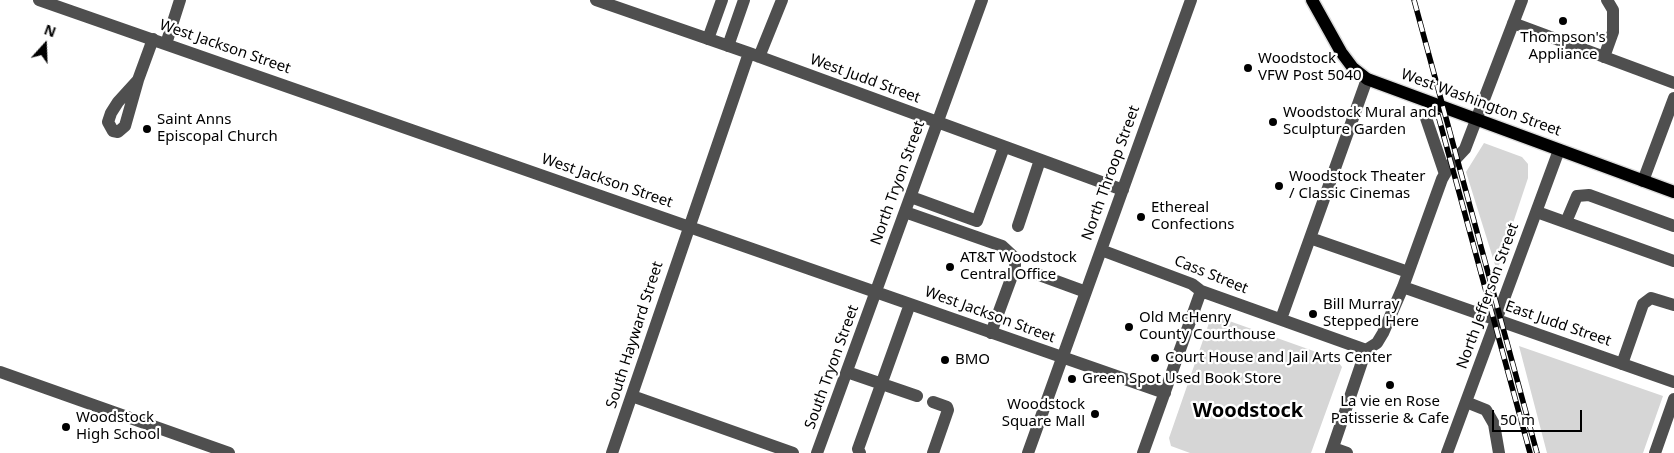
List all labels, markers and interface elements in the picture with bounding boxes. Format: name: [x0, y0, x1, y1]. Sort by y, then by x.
marker: Thompson's Appliance: [1557, 15, 1569, 27]
street label: West Jackson Street: [157, 16, 293, 78]
north arrow: [20, 20, 70, 70]
text: N: [42, 20, 59, 41]
place label: Thompson's Appliance: [1520, 29, 1606, 64]
place label: Woodstock VFW Post 5040: [1258, 50, 1362, 85]
street label: West Judd Street: [807, 51, 923, 107]
marker: Woodstock VFW Post 5040: [1242, 62, 1254, 74]
street label: West Washington Street: [1399, 66, 1563, 140]
street label: North Throop Street: [1078, 103, 1144, 243]
place label: Woodstock Mural and Sculpture Garden: [1283, 104, 1437, 139]
place label: Saint Anns Episcopal Church: [157, 111, 278, 146]
marker: Woodstock Mural and Sculpture Garden: [1267, 116, 1279, 128]
street label: North Tryon Street: [867, 118, 929, 248]
marker: Saint Anns Episcopal Church: [141, 123, 153, 135]
street label: West Jackson Street: [539, 150, 675, 212]
place label: Woodstock Theater / Classic Cinemas: [1289, 168, 1425, 203]
marker: Woodstock Theater / Classic Cinemas: [1273, 180, 1285, 192]
place label: Ethereal Confections: [1151, 199, 1234, 234]
marker: Ethereal Confections: [1135, 211, 1147, 223]
street label: North Jefferson Street: [1453, 221, 1523, 371]
place label: AT&T Woodstock Central Office: [960, 249, 1077, 284]
street label: Cass Street: [1171, 252, 1251, 298]
street label: South Hayward Street: [603, 259, 667, 411]
marker: AT&T Woodstock Central Office: [944, 261, 956, 273]
street label: West Jackson Street: [922, 283, 1058, 347]
place label: Bill Murray Stepped Here: [1323, 296, 1419, 331]
street label: East Judd Street: [1503, 297, 1613, 351]
street label: South Tryon Street: [801, 303, 863, 431]
marker: Bill Murray Stepped Here: [1307, 308, 1319, 320]
place label: Old McHenry County Courthouse: [1139, 309, 1276, 344]
marker: Old McHenry County Courthouse: [1123, 321, 1135, 333]
place label: Court House and Jail Arts Center: [1165, 349, 1392, 367]
place label: BMO: [955, 351, 990, 369]
marker: Court House and Jail Arts Center: [1149, 352, 1161, 364]
marker: BMO: [939, 354, 951, 366]
place label: Green Spot Used Book Store: [1082, 370, 1281, 388]
marker: Green Spot Used Book Store: [1066, 373, 1078, 385]
marker: La vie en Rose Patisserie & Cafe: [1384, 379, 1396, 391]
place label: La vie en Rose Patisserie & Cafe: [1331, 393, 1449, 428]
place label: Woodstock Square Mall: [1002, 396, 1085, 431]
district label: Woodstock: [1193, 399, 1303, 423]
scale bar: [1494, 400, 1584, 432]
marker: Woodstock Square Mall: [1089, 408, 1101, 420]
place label: Woodstock High School: [76, 409, 160, 444]
text: 50 m: [1500, 409, 1535, 429]
marker: Woodstock High School: [60, 421, 72, 433]

